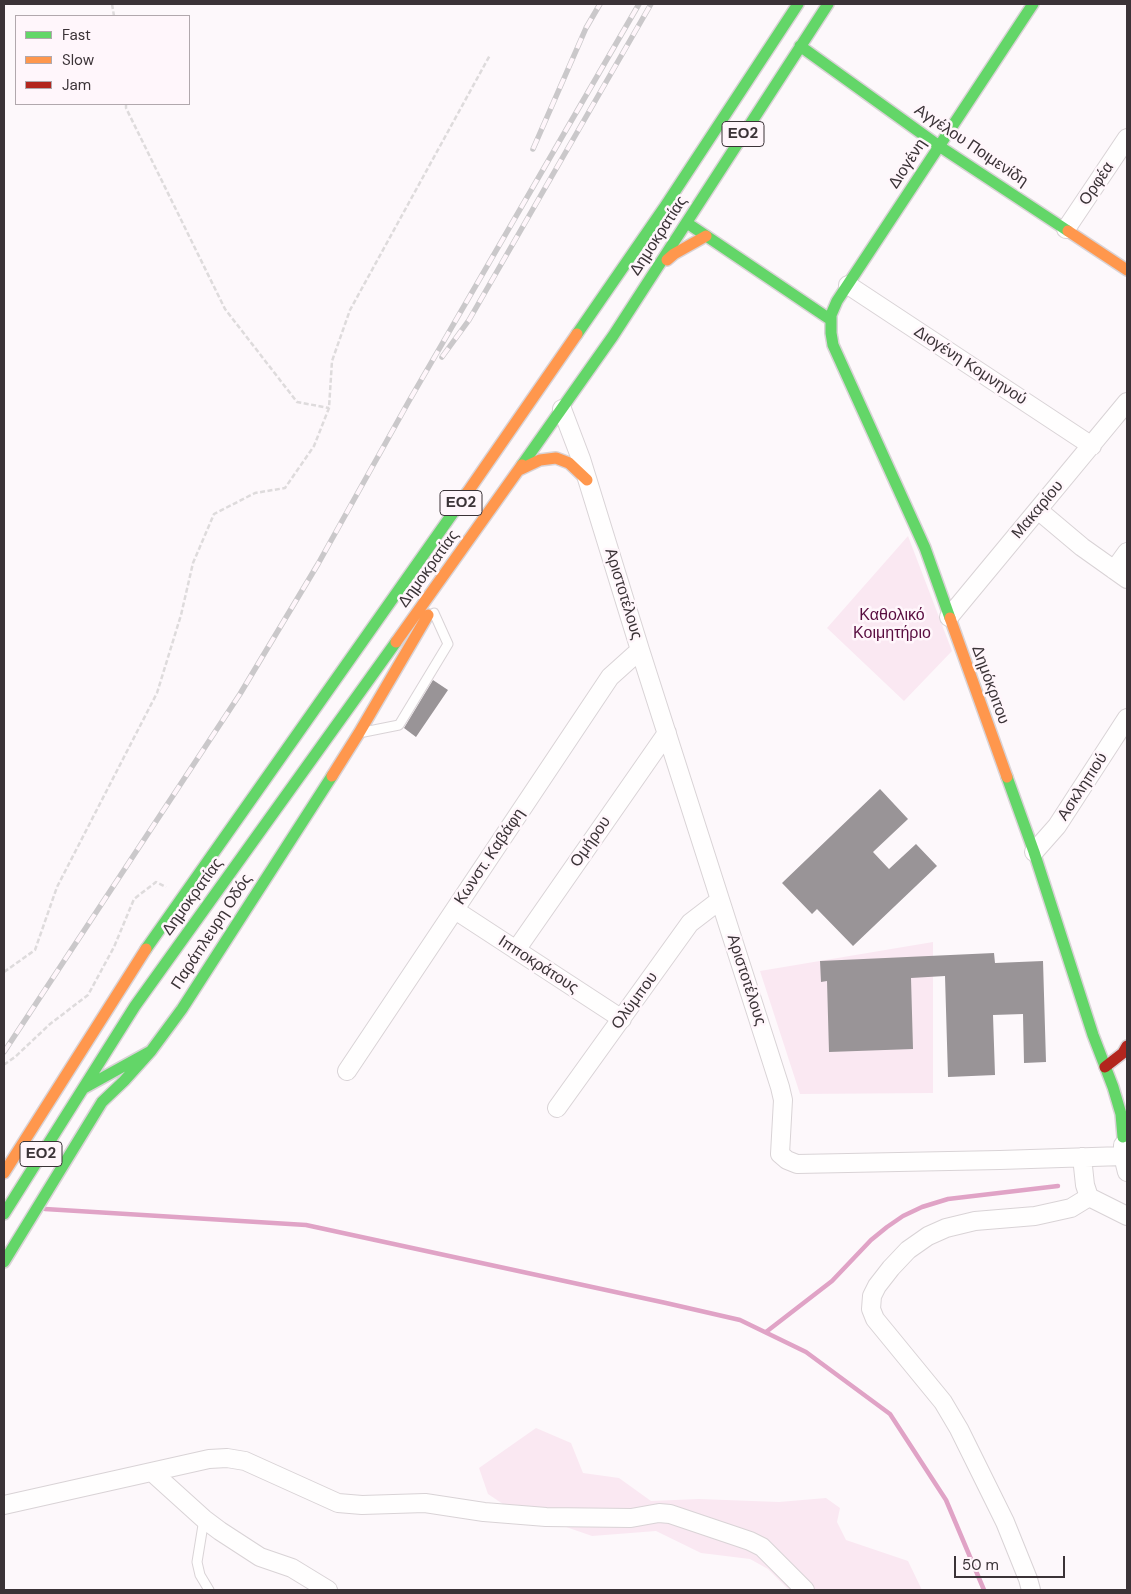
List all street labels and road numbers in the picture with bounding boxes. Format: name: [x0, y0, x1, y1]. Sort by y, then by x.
street label: Αγγέλου Ποιμενίδη: [911, 101, 1031, 191]
road number: ΕΟ2: [722, 122, 764, 146]
street label: Διογένη: [885, 136, 931, 192]
street label: Ορφέα: [1076, 159, 1118, 209]
street label: Δημοκρατίας: [626, 193, 692, 279]
street label: Διογένη Κομνηνού: [910, 322, 1030, 410]
street label: Μακαρίου: [1008, 477, 1068, 543]
road number: ΕΟ2: [440, 490, 482, 516]
street label: Δημοκρατίας: [395, 527, 463, 611]
street label: Αριστοτέλους: [600, 546, 646, 642]
street label: Δημόκριτου: [967, 643, 1013, 727]
street label: Ασκληπιού: [1054, 749, 1112, 825]
street label: Κωνστ. Καβάφη: [451, 805, 529, 909]
street label: Ομήρου: [567, 813, 615, 871]
street label: Δημοκρατίας: [159, 855, 227, 939]
street label: Παράπλευρη Οδός: [168, 871, 256, 993]
street label: Ιπποκράτους: [494, 932, 582, 998]
street label: Αριστοτέλους: [722, 932, 770, 1028]
street label: Ολύμπου: [608, 969, 662, 1033]
road number: ΕΟ2: [20, 1142, 62, 1166]

